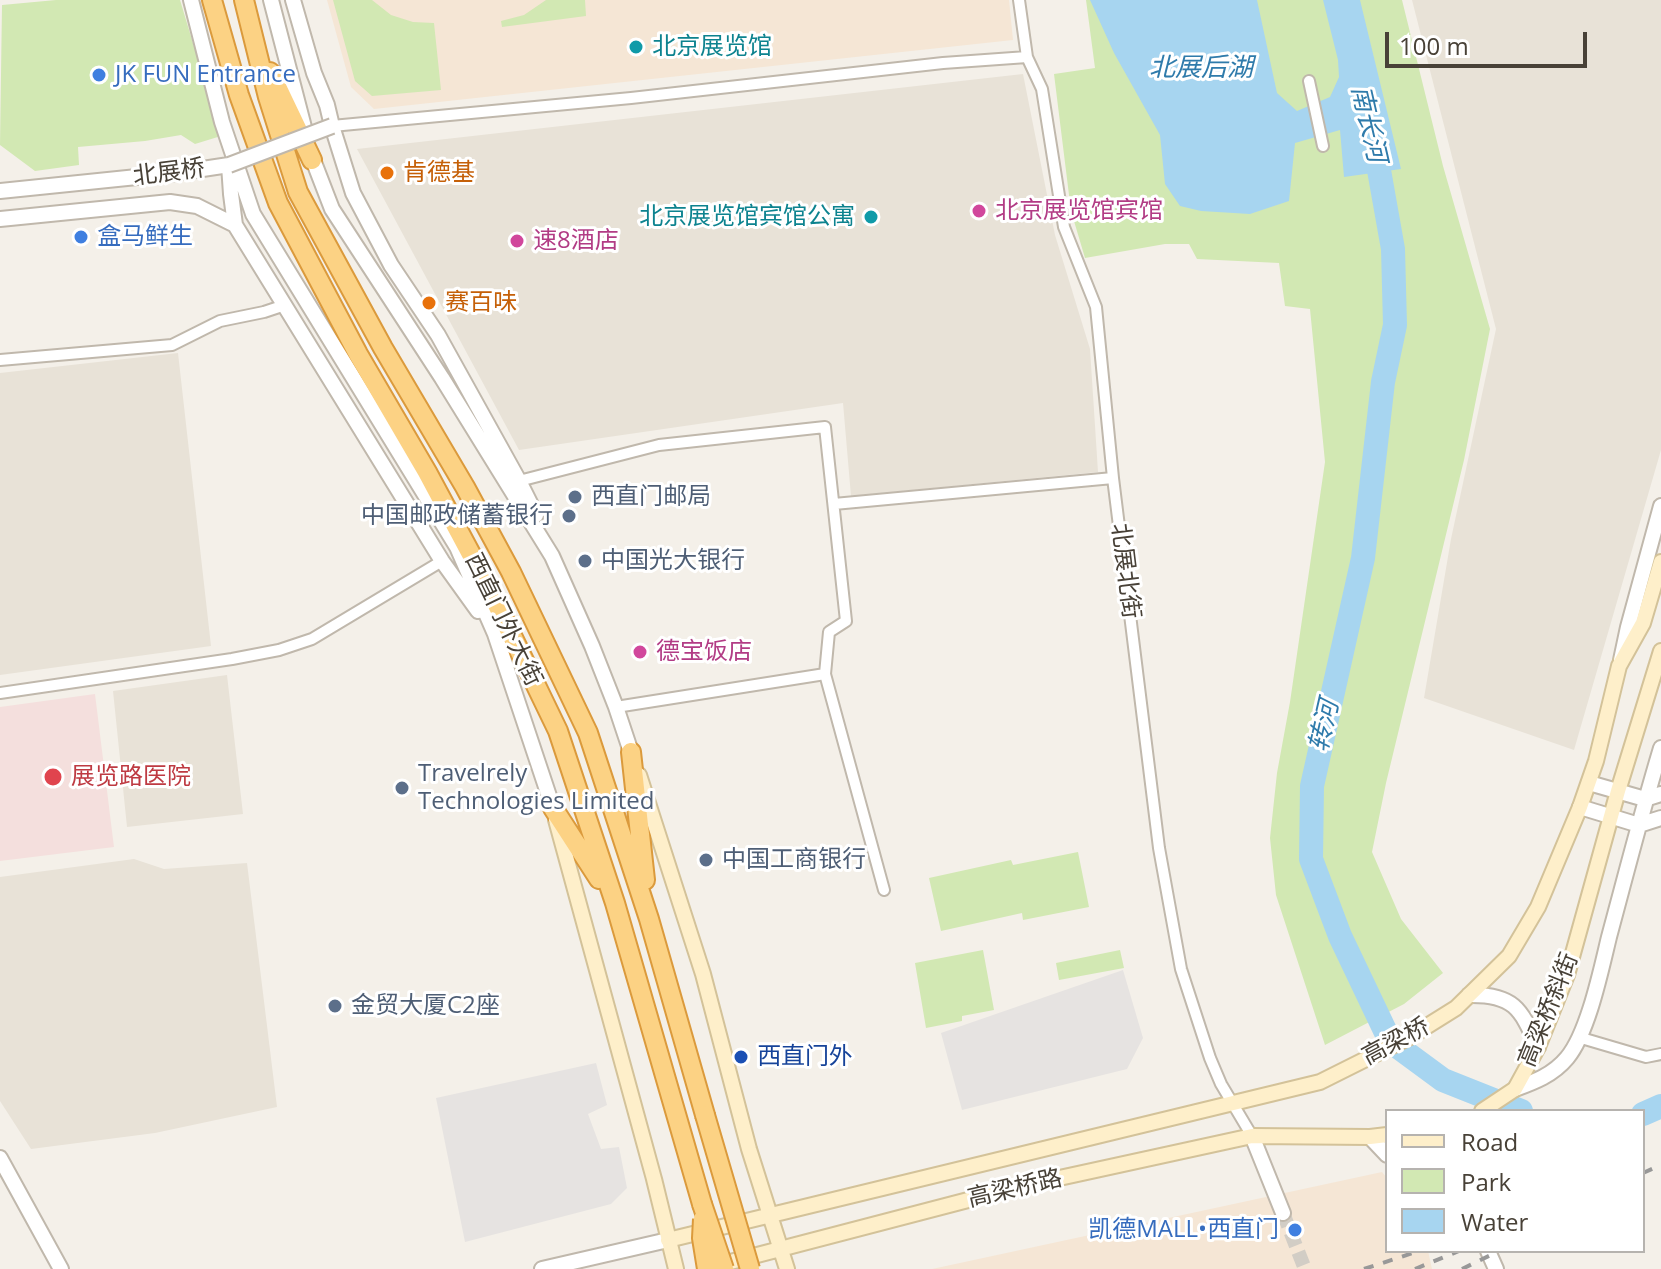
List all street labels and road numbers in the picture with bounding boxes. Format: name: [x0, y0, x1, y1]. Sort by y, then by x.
street label: 北展桥: [132, 154, 206, 192]
street label: 北展北街: [1105, 522, 1145, 620]
street label: 西直门外大街: [458, 549, 548, 691]
street label: 高梁桥斜街: [1513, 949, 1585, 1071]
street label: 高梁桥: [1357, 1012, 1435, 1072]
street label: 高梁桥路: [965, 1164, 1065, 1214]

